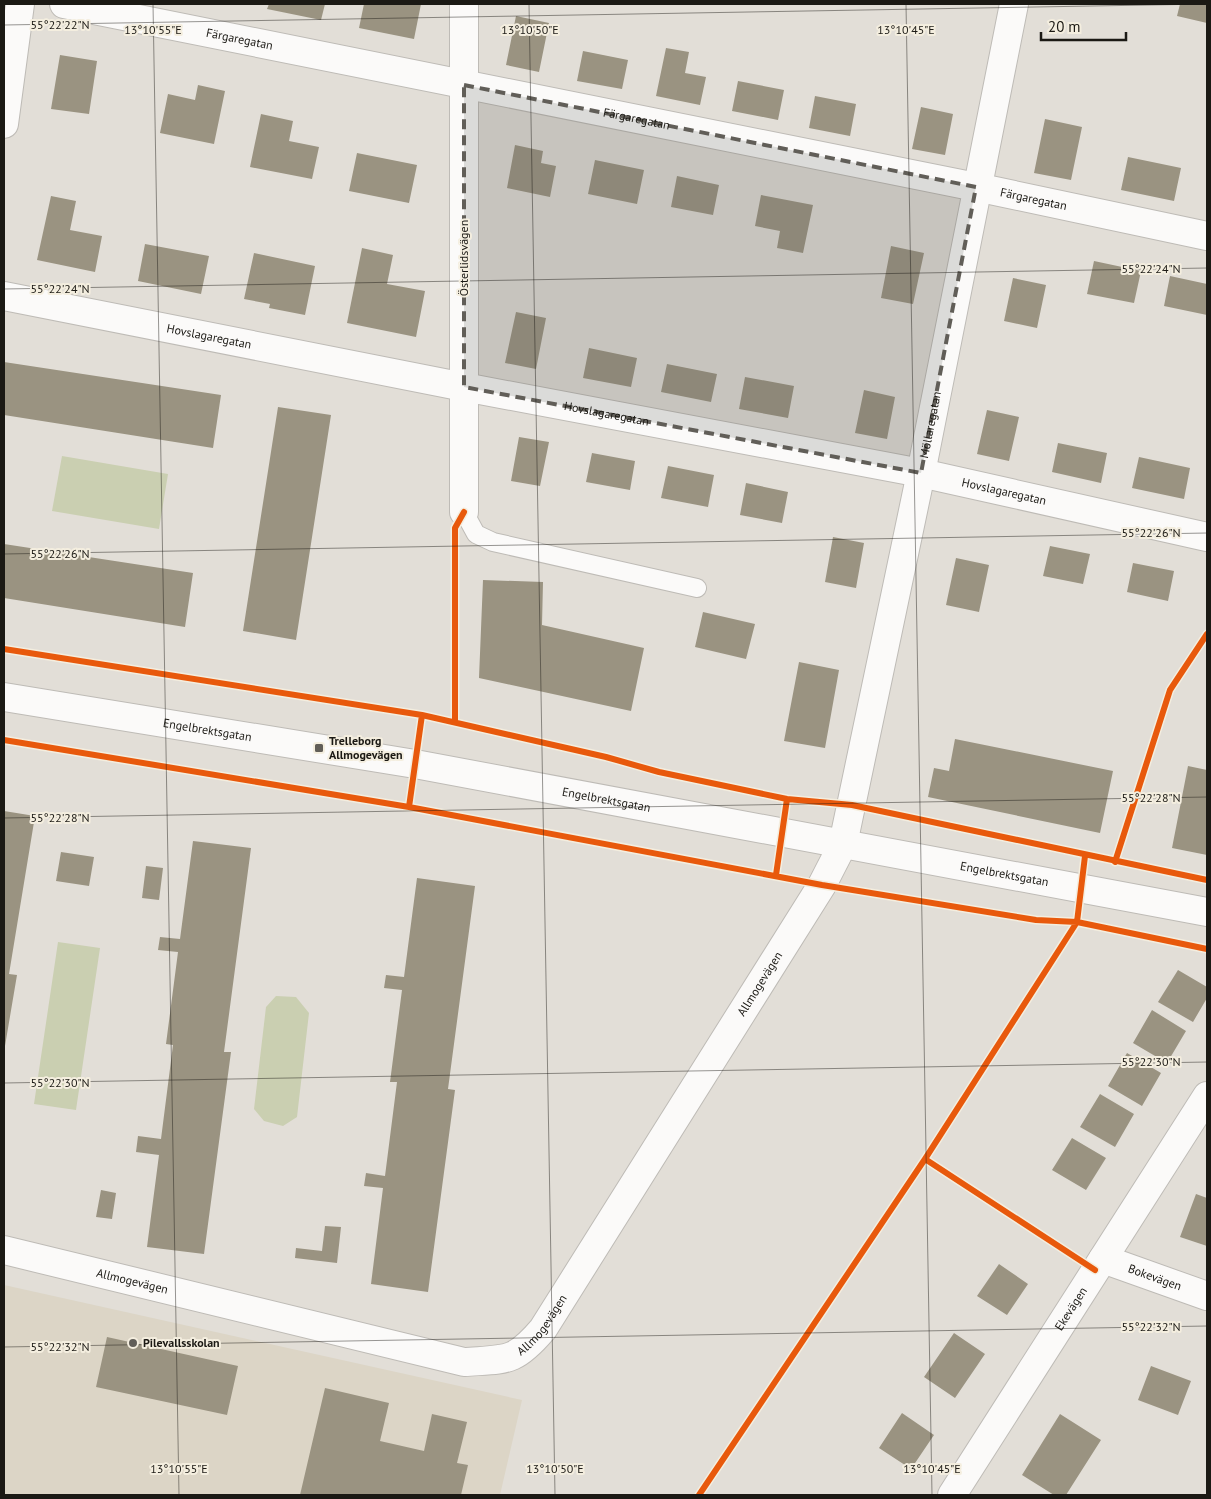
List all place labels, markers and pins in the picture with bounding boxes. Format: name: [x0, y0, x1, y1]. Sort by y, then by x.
place label: Trelleborg Allmogevägen: [329, 733, 403, 762]
marker: Trelleborg Allmogevägen: [313, 742, 325, 754]
place label: Pilevallsskolan: [143, 1335, 220, 1350]
marker: Pilevallsskolan: [127, 1337, 139, 1349]

